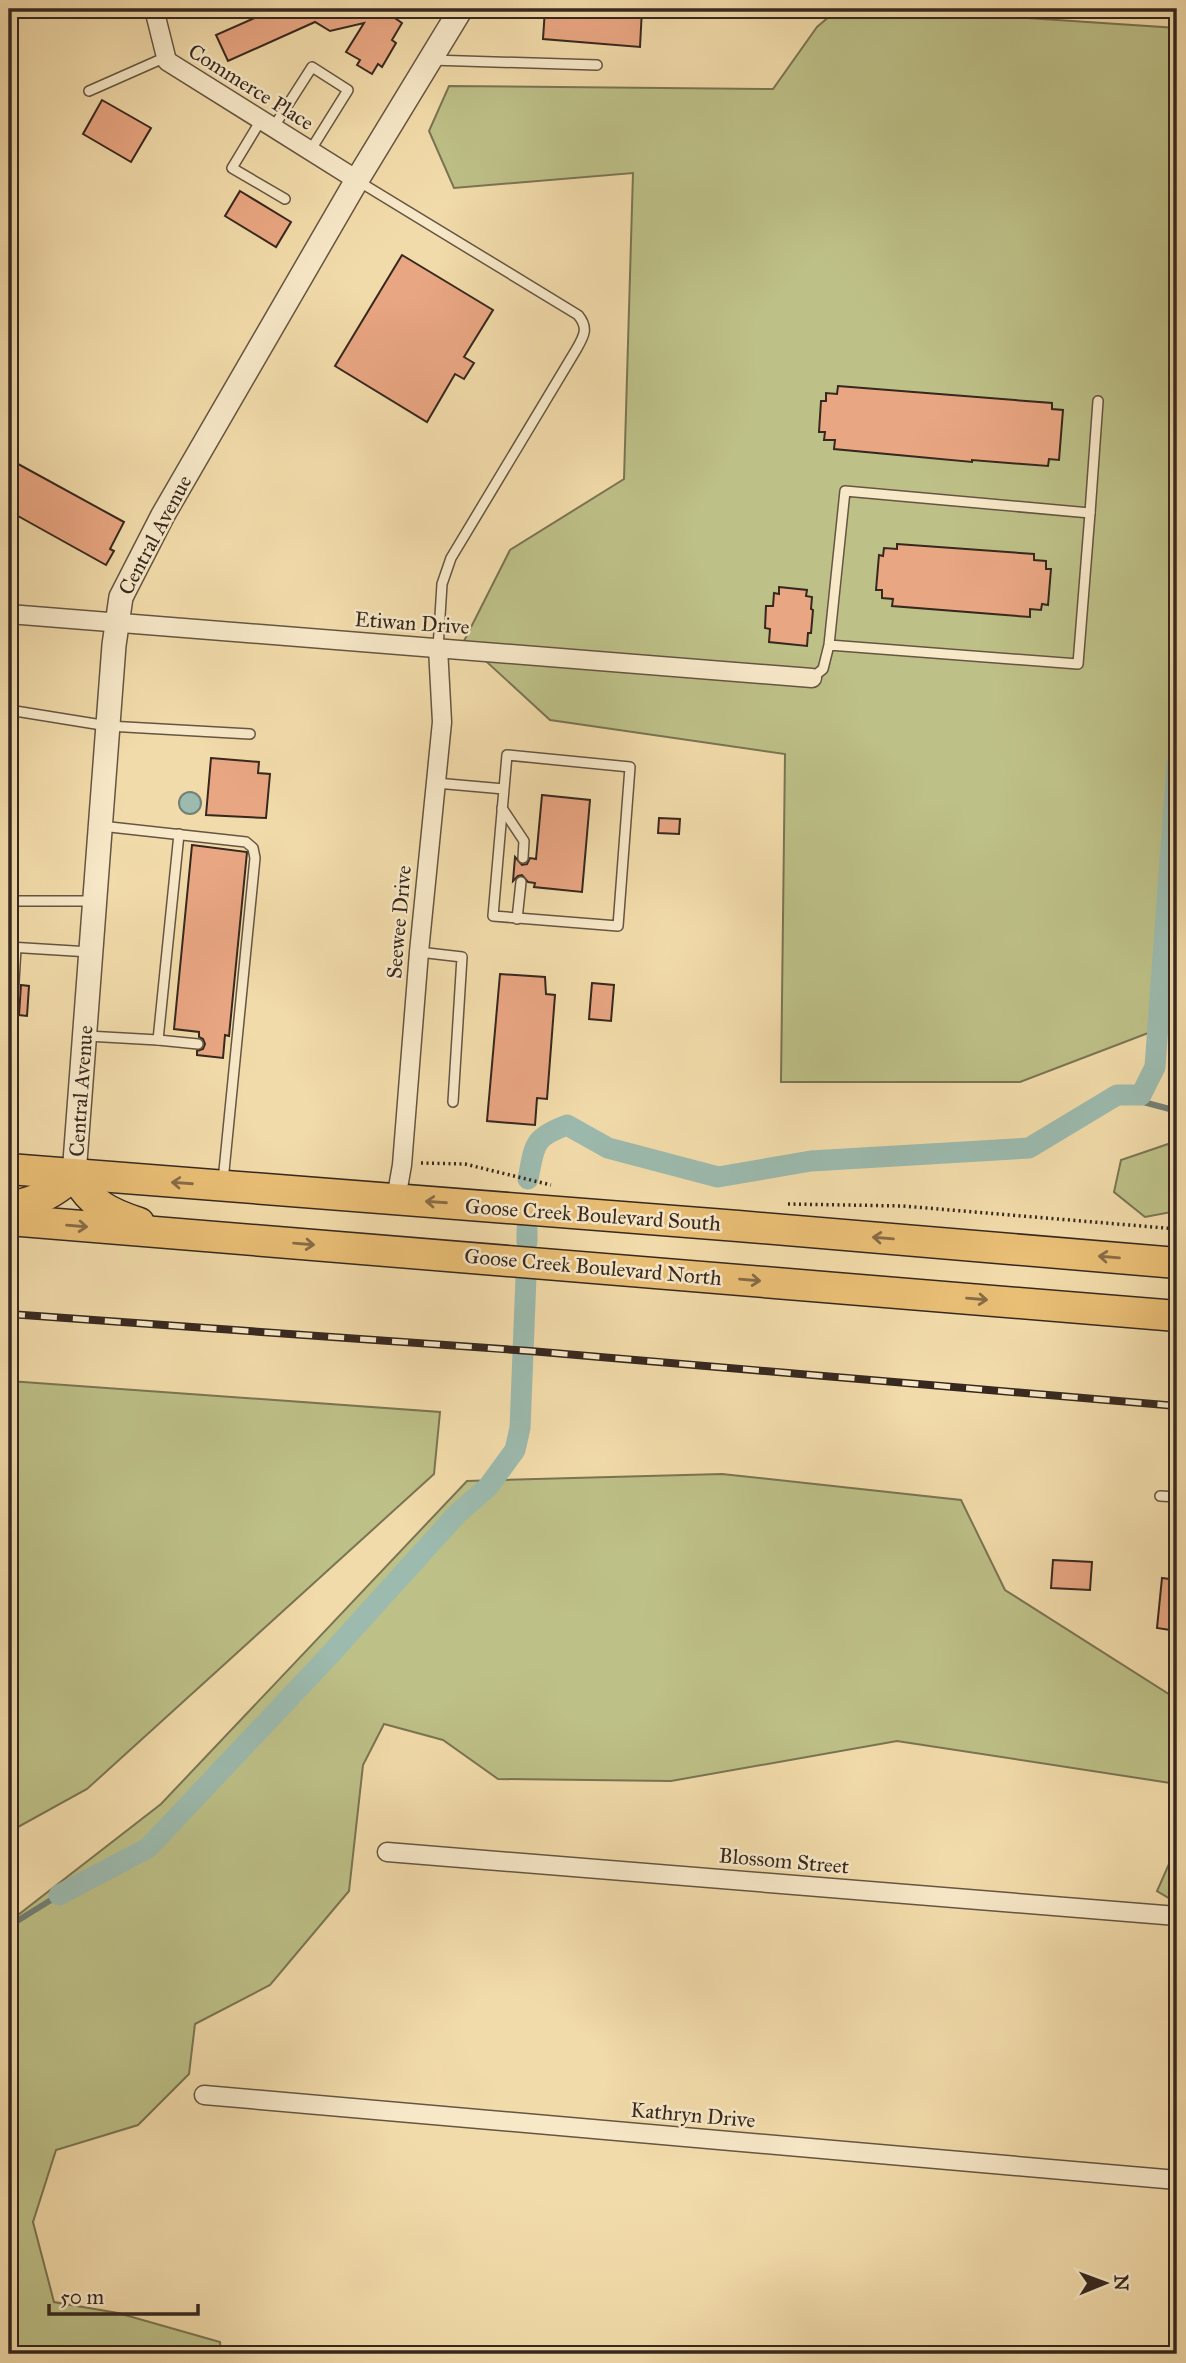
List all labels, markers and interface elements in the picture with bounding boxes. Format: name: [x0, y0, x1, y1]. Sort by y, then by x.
street label: Commerce Place: [183, 38, 319, 136]
street label: Central Avenue: [113, 471, 198, 599]
street label: Etiwan Drive: [354, 606, 471, 640]
street label: Seewee Drive: [381, 864, 417, 980]
street label: Central Avenue: [63, 1024, 99, 1158]
one-way arrow: [171, 1176, 194, 1189]
street label: Goose Creek Boulevard South: [464, 1193, 722, 1237]
one-way arrow: [425, 1196, 448, 1209]
one-way arrow: [65, 1220, 88, 1233]
one-way arrow: [872, 1231, 894, 1244]
one-way arrow: [292, 1238, 314, 1251]
street label: Goose Creek Boulevard North: [463, 1243, 723, 1291]
one-way arrow: [1098, 1250, 1121, 1263]
one-way arrow: [738, 1274, 761, 1287]
one-way arrow: [965, 1293, 988, 1306]
street label: Blossom Street: [718, 1842, 851, 1880]
street label: Kathryn Drive: [630, 2097, 757, 2133]
north arrow: [1070, 2248, 1140, 2318]
scale bar: [49, 2272, 198, 2316]
text: N: [1110, 2274, 1133, 2291]
text: 50 m: [60, 2284, 105, 2310]

